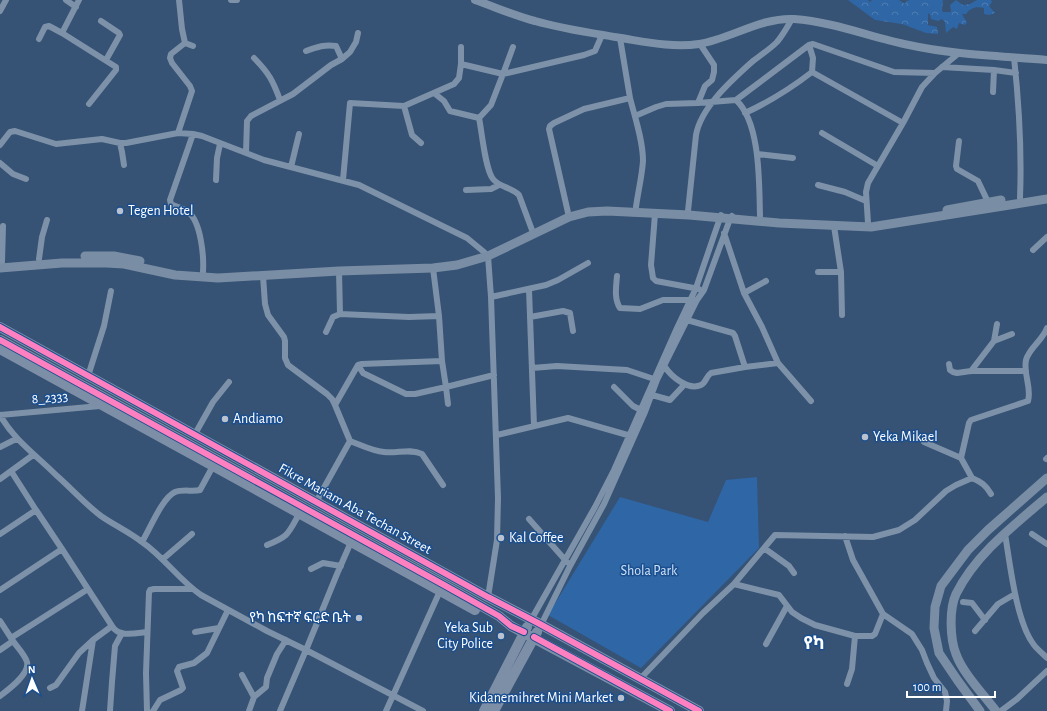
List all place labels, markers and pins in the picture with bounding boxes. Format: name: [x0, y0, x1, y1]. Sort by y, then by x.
place label: Tegen Hotel: [128, 204, 193, 218]
marker: Tegen Hotel: [115, 206, 125, 216]
place label: Andiamo: [233, 412, 283, 426]
marker: Andiamo: [220, 414, 230, 424]
place label: Yeka Mikael: [873, 430, 938, 444]
marker: Yeka Mikael: [860, 432, 870, 442]
place label: Kal Coffee: [509, 531, 563, 545]
marker: Kal Coffee: [496, 533, 506, 543]
place label: የካ ከፍተኛ ፍርድ ቤት: [249, 610, 352, 625]
marker: የካ ከፍተኛ ፍርድ ቤት: [354, 613, 364, 623]
place label: Yeka Sub City Police: [437, 621, 493, 651]
marker: Yeka Sub City Police: [496, 631, 506, 641]
place label: Kidanemihret Mini Market: [469, 691, 614, 705]
marker: Kidanemihret Mini Market: [616, 693, 626, 703]

